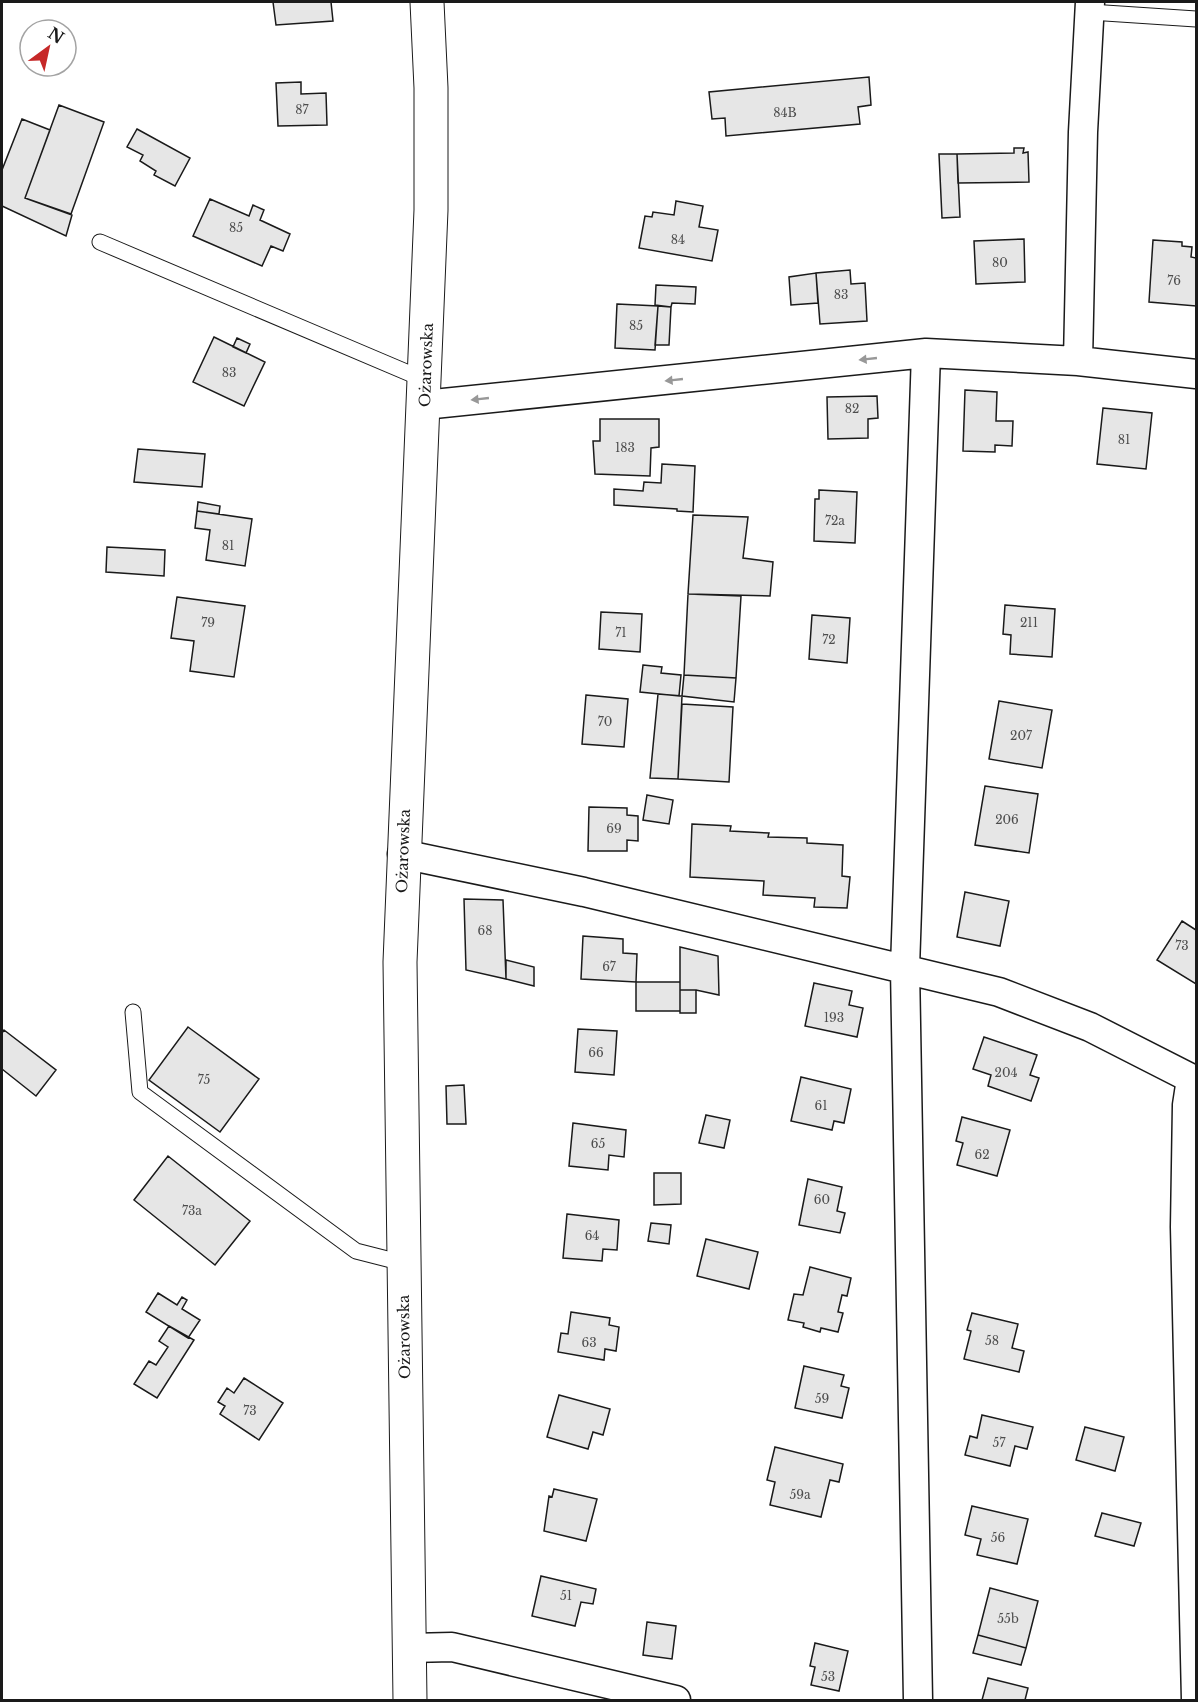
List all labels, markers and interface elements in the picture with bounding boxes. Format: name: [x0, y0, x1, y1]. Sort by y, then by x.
north arrow: [18, 18, 78, 78]
text: N: [44, 23, 68, 48]
house number: 87: [295, 102, 310, 117]
house number: 84B: [773, 105, 797, 120]
house number: 85: [229, 220, 243, 235]
house number: 84: [671, 232, 685, 247]
house number: 80: [992, 255, 1008, 270]
house number: 76: [1167, 273, 1181, 288]
house number: 83: [834, 287, 848, 302]
house number: 85: [629, 318, 643, 333]
street label: Ożarowska: [415, 322, 437, 407]
one-way arrow: [859, 354, 878, 364]
house number: 83: [222, 365, 236, 380]
one-way arrow: [665, 375, 684, 385]
one-way arrow: [471, 394, 490, 404]
house number: 82: [845, 401, 859, 416]
house number: 81: [1118, 432, 1130, 447]
house number: 183: [615, 440, 635, 455]
house number: 72a: [825, 513, 845, 528]
house number: 81: [222, 538, 234, 553]
house number: 79: [201, 615, 215, 630]
house number: 211: [1020, 615, 1038, 630]
house number: 71: [615, 625, 627, 640]
house number: 72: [822, 632, 836, 647]
house number: 70: [598, 714, 612, 729]
house number: 207: [1010, 728, 1033, 743]
street label: Ożarowska: [392, 808, 414, 893]
house number: 206: [995, 812, 1019, 827]
house number: 69: [606, 821, 622, 836]
house number: 68: [478, 923, 493, 938]
house number: 73: [1175, 938, 1189, 953]
house number: 67: [602, 959, 617, 974]
house number: 193: [824, 1010, 844, 1025]
house number: 66: [588, 1045, 604, 1060]
house number: 204: [995, 1065, 1017, 1080]
house number: 75: [198, 1072, 211, 1087]
house number: 61: [814, 1098, 828, 1113]
house number: 65: [591, 1136, 605, 1151]
house number: 62: [974, 1147, 990, 1162]
house number: 60: [814, 1192, 830, 1207]
house number: 73a: [182, 1203, 202, 1218]
house number: 64: [585, 1228, 599, 1243]
street label: Ożarowska: [394, 1294, 414, 1379]
house number: 58: [985, 1333, 999, 1348]
house number: 63: [581, 1335, 597, 1350]
house number: 59: [815, 1391, 829, 1406]
house number: 73: [243, 1403, 257, 1418]
house number: 57: [993, 1435, 1006, 1450]
house number: 59a: [789, 1487, 811, 1502]
house number: 56: [991, 1530, 1006, 1545]
house number: 51: [560, 1588, 572, 1603]
house number: 55b: [997, 1611, 1019, 1626]
house number: 53: [821, 1669, 835, 1684]

